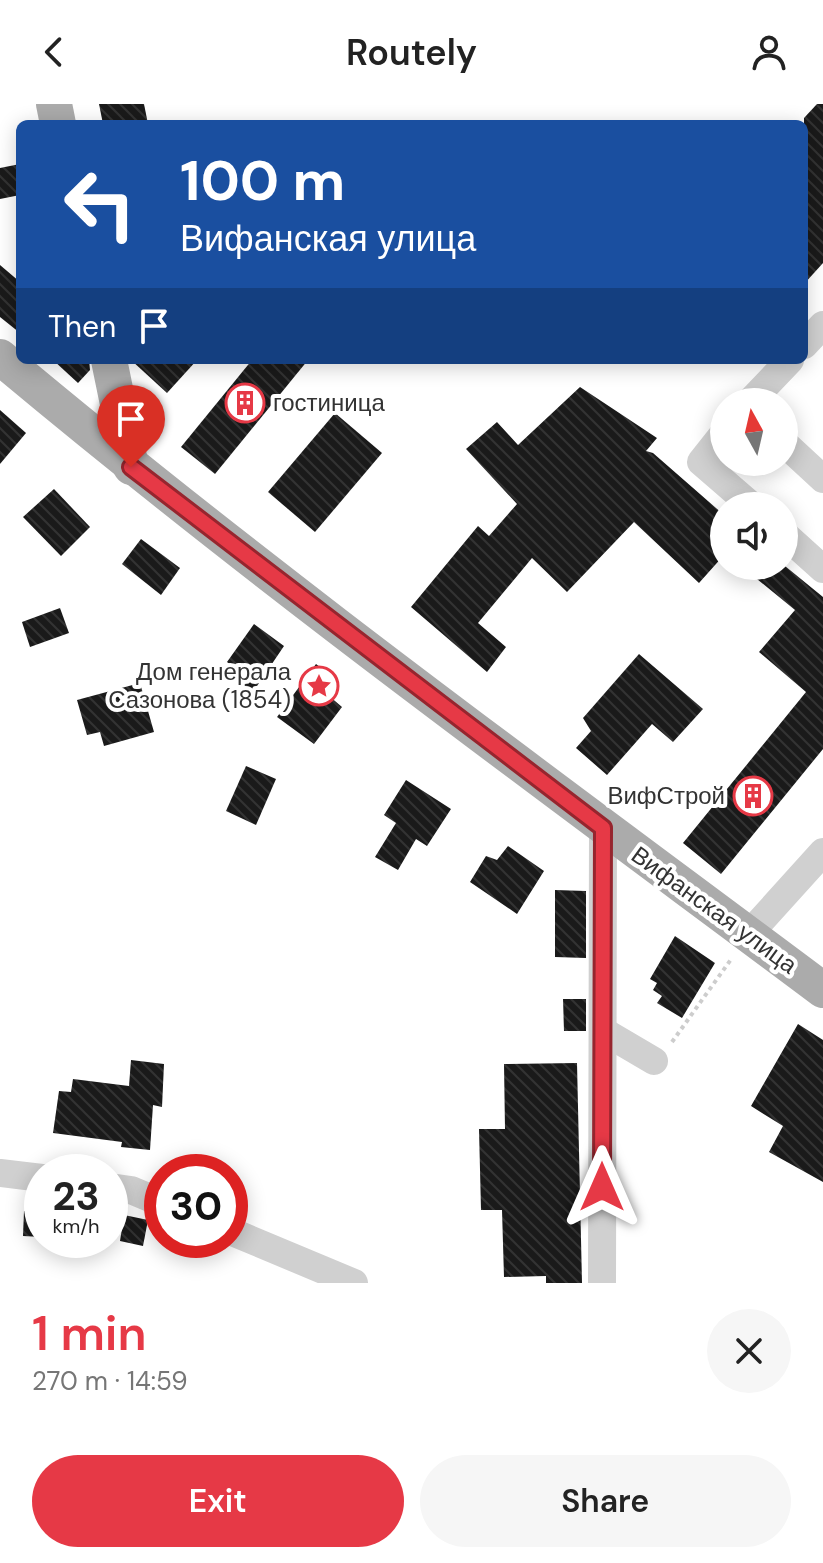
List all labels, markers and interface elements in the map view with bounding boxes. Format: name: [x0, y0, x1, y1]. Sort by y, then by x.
text: Routely: [346, 29, 477, 76]
icon: back: [32, 30, 76, 74]
icon: person: [747, 30, 791, 74]
text: 100 m: [180, 144, 345, 217]
icon: left: [48, 152, 152, 256]
text: Вифанская улица: [180, 215, 476, 262]
icon: arrive: [132, 304, 176, 348]
text: Then: [48, 307, 116, 346]
building icon: гостиница: [224, 382, 266, 424]
pin: [97, 385, 165, 467]
place label: гостиница: [273, 387, 385, 418]
north arrow: [710, 388, 798, 476]
map controls: [710, 388, 798, 580]
icon: arrive: [109, 397, 153, 441]
button: sound: [710, 492, 798, 580]
place label: Дом генерала Сазонова (1854): [108, 656, 292, 715]
place icon: Дом генерала Сазонова (1854): [298, 665, 340, 707]
building icon: ВифСтрой: [732, 775, 774, 817]
place label: ВифСтрой: [607, 780, 725, 811]
street label: Вифанская улица: [625, 839, 804, 981]
position arrow: [560, 1145, 644, 1229]
speed limit sign: 30: [144, 1154, 248, 1258]
text: 23: [52, 1170, 100, 1222]
text: km/h: [52, 1213, 100, 1239]
text: 1 min: [32, 1302, 147, 1365]
button: close: [707, 1309, 791, 1393]
text: 270 m · 14:59: [32, 1364, 187, 1398]
button: Exit: [32, 1455, 404, 1547]
button: Share: [420, 1455, 791, 1547]

